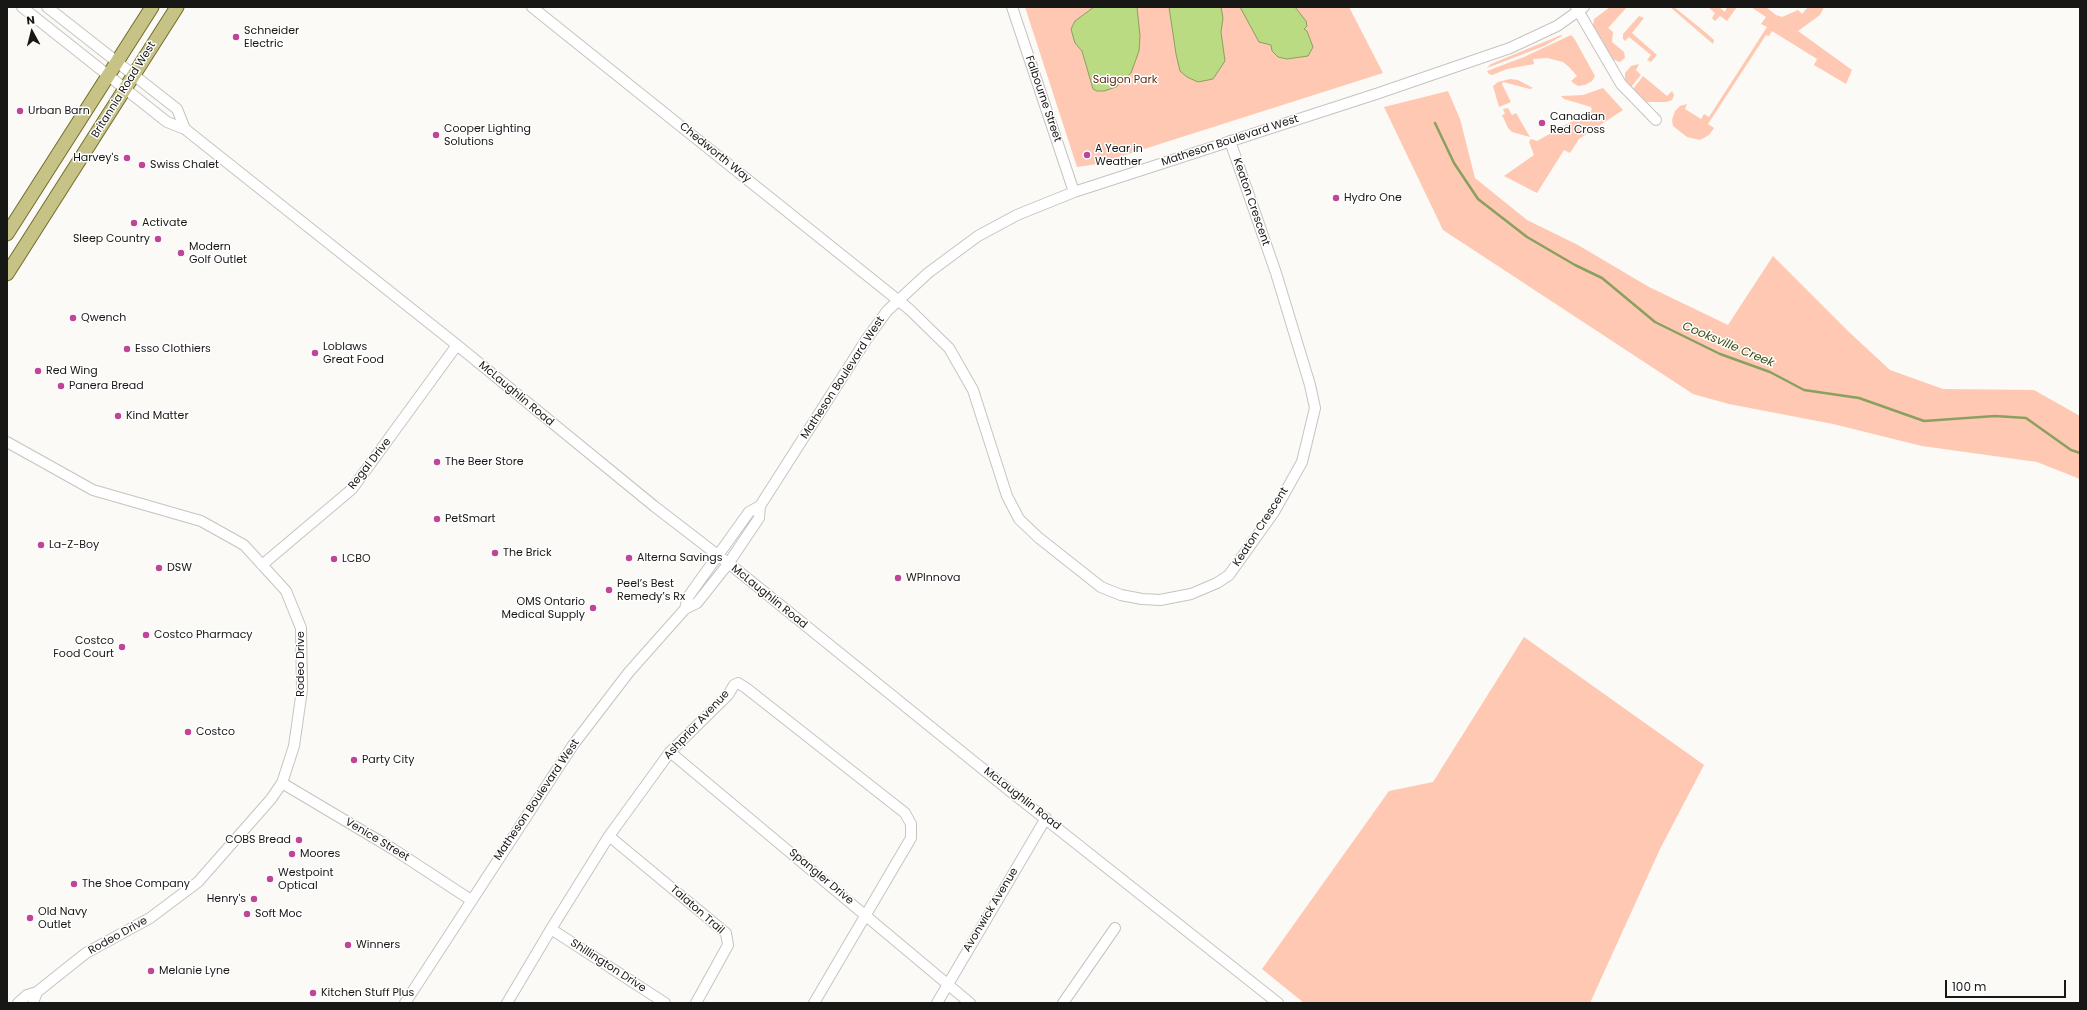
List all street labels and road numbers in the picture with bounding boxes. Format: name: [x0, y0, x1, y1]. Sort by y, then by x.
street label: Britannia Road West: [89, 39, 159, 141]
street label: Falbourne Street: [1022, 54, 1064, 144]
street label: Matheson Boulevard West: [1160, 113, 1300, 169]
street label: Chedworth Way: [677, 120, 753, 186]
street label: Keaton Crescent: [1230, 157, 1272, 247]
street label: Matheson Boulevard West: [798, 314, 888, 442]
street label: McLaughlin Road: [476, 359, 556, 429]
street label: Regal Drive: [346, 436, 394, 492]
street label: Keaton Crescent: [1231, 485, 1291, 569]
street label: McLaughlin Road: [728, 562, 810, 632]
street label: Rodeo Drive: [294, 631, 308, 697]
street label: Ashprior Avenue: [662, 688, 732, 762]
street label: Matheson Boulevard West: [491, 737, 583, 863]
street label: McLaughlin Road: [981, 765, 1063, 833]
street label: Venice Street: [342, 816, 412, 864]
street label: Spangler Drive: [786, 846, 856, 908]
street label: Avonwick Avenue: [961, 865, 1021, 955]
street label: Talaton Trail: [667, 883, 727, 937]
street label: Rodeo Drive: [86, 914, 150, 958]
street label: Shillington Drive: [568, 937, 648, 995]

